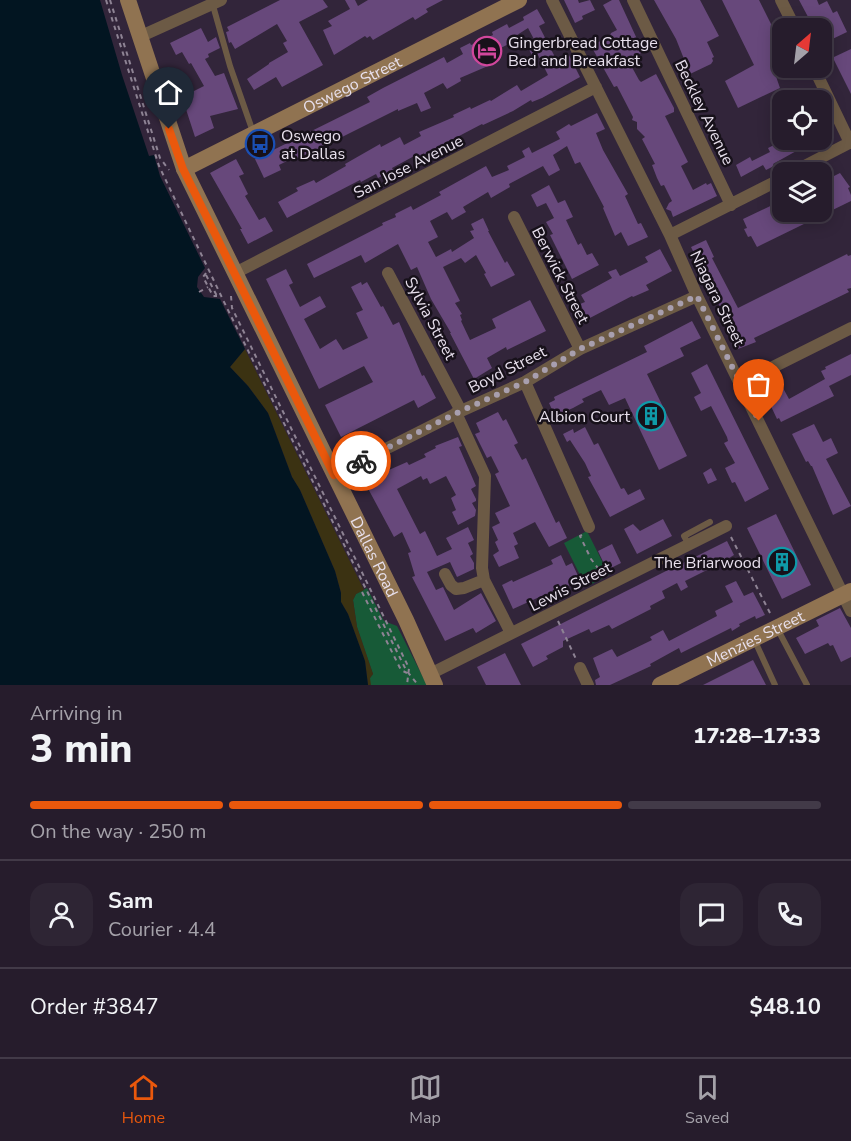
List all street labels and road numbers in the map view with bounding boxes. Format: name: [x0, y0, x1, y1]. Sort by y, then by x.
street label: Oswego Street: [299, 51, 406, 119]
street label: Beckley Avenue: [669, 56, 739, 169]
street label: San Jose Avenue: [350, 130, 467, 204]
street label: Berwick Street: [526, 223, 594, 328]
street label: Niagara Street: [684, 247, 750, 350]
street label: Sylvia Street: [399, 273, 461, 364]
street label: Boyd Street: [465, 341, 551, 399]
street label: Dallas Road: [345, 513, 403, 601]
street label: Lewis Street: [526, 557, 616, 617]
street label: Menzies Street: [703, 606, 809, 672]

